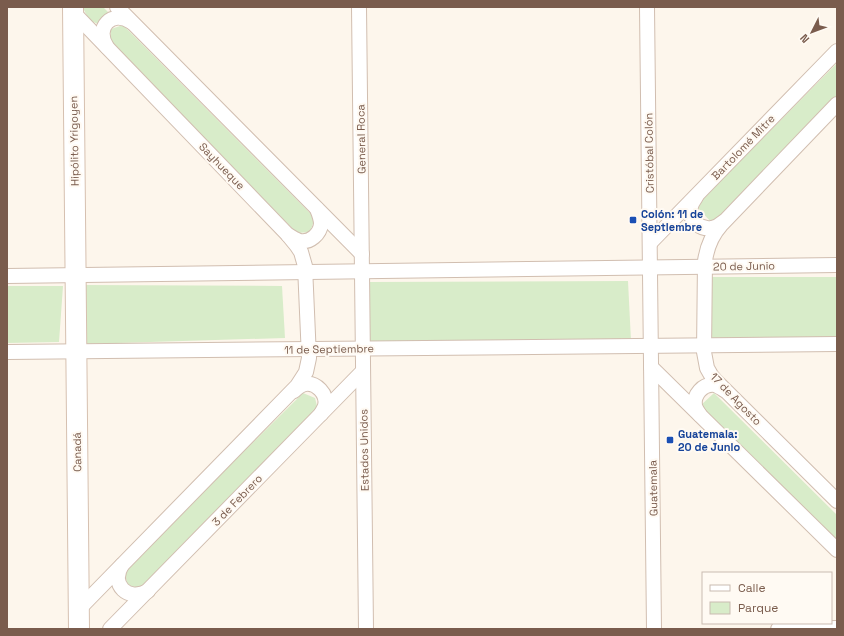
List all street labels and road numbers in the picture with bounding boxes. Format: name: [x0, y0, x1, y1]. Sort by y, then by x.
street label: Hipólito Yrigoyen: [66, 96, 82, 186]
street label: General Roca: [353, 103, 369, 174]
street label: Bartolomé Mitre: [708, 111, 778, 183]
street label: Cristóbal Colón: [641, 113, 657, 193]
street label: Sayhueque: [196, 140, 248, 192]
street label: 20 de Junio: [713, 258, 775, 274]
street label: 11 de Septiembre: [284, 341, 374, 357]
street label: 17 de Agosto: [707, 370, 765, 428]
street label: Estados Unidos: [356, 409, 372, 491]
street label: Canadá: [70, 431, 84, 472]
street label: Guatemala: [645, 459, 660, 516]
street label: 3 de Febrero: [209, 471, 265, 529]

